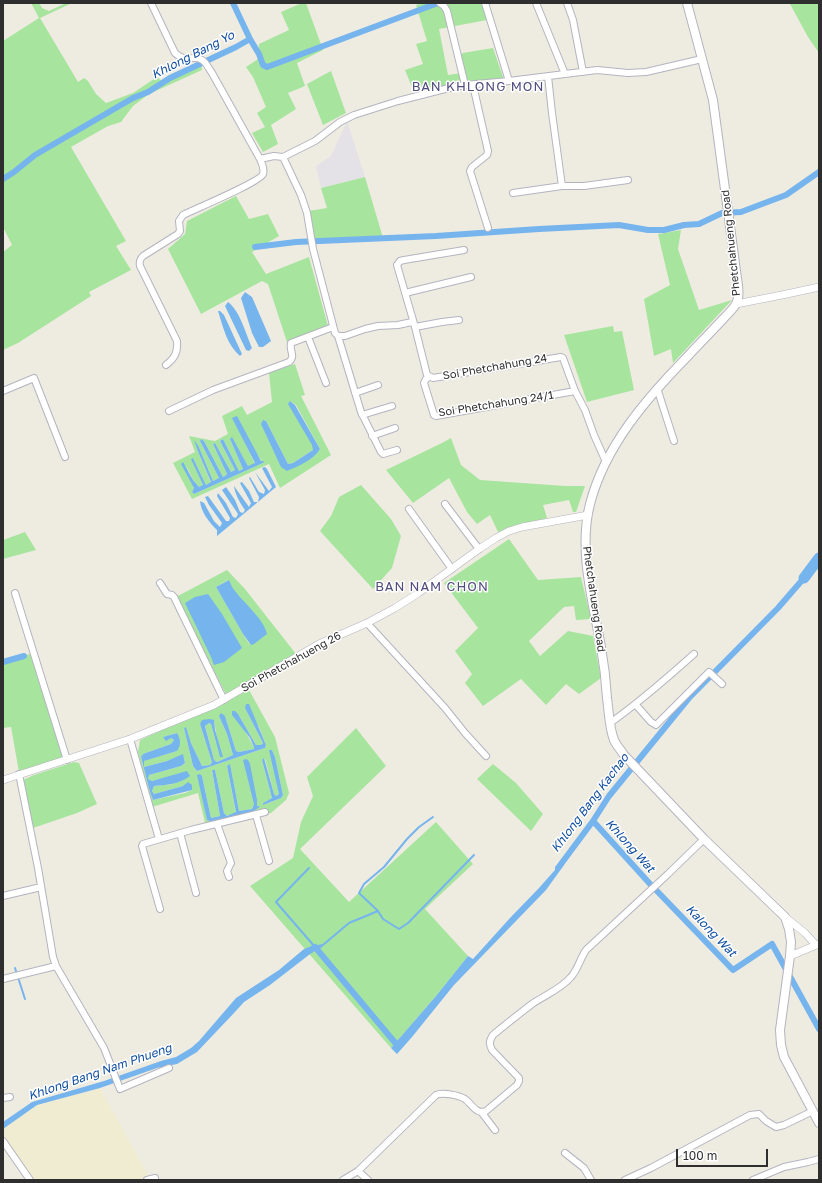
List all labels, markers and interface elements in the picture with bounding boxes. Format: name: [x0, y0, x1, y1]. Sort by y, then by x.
water label: Khlong Bang Yo: [149, 28, 237, 82]
district label: BAN KHLONG MON: [412, 79, 544, 95]
street label: Phetchahueng Road: [719, 189, 743, 297]
street label: Soi Phetchahung 24: [442, 351, 548, 383]
street label: Soi Phetchahung 24/1: [437, 388, 555, 420]
street label: Phetchahueng Road: [580, 545, 608, 653]
district label: BAN NAM CHON: [375, 579, 489, 595]
street label: Soi Phetchahueng 26: [239, 629, 343, 695]
water label: Khlong Bang Kachao: [548, 751, 632, 855]
water label: Khlong Wat: [602, 816, 658, 876]
water label: Kalong Wat: [683, 902, 739, 960]
water label: Khlong Bang Nam Phueng: [26, 1041, 174, 1103]
scale bar: [678, 1141, 770, 1167]
text: 100 m: [683, 1148, 717, 1163]

